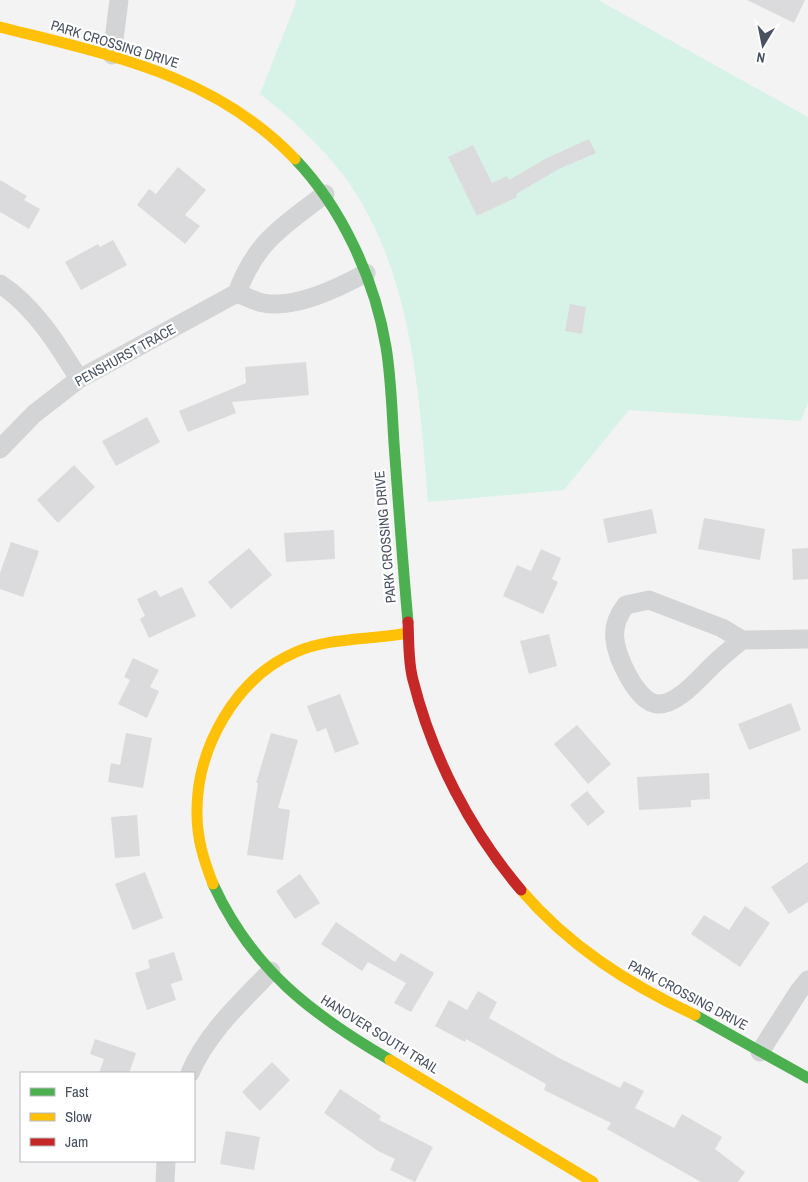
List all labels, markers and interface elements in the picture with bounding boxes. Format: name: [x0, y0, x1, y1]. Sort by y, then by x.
street label: PARK CROSSING DRIVE: [49, 16, 181, 72]
north arrow: [738, 20, 788, 70]
text: N: [755, 48, 766, 67]
street label: PENSHURST TRACE: [71, 320, 179, 390]
street label: PARK CROSSING DRIVE: [370, 470, 400, 604]
street label: PARK CROSSING DRIVE: [625, 956, 751, 1034]
street label: HANOVER SOUTH TRAIL: [318, 990, 443, 1078]
legend: [20, 1072, 195, 1162]
text: Fast: [65, 1081, 89, 1102]
text: Slow: [65, 1106, 92, 1127]
text: Jam: [65, 1131, 88, 1152]

